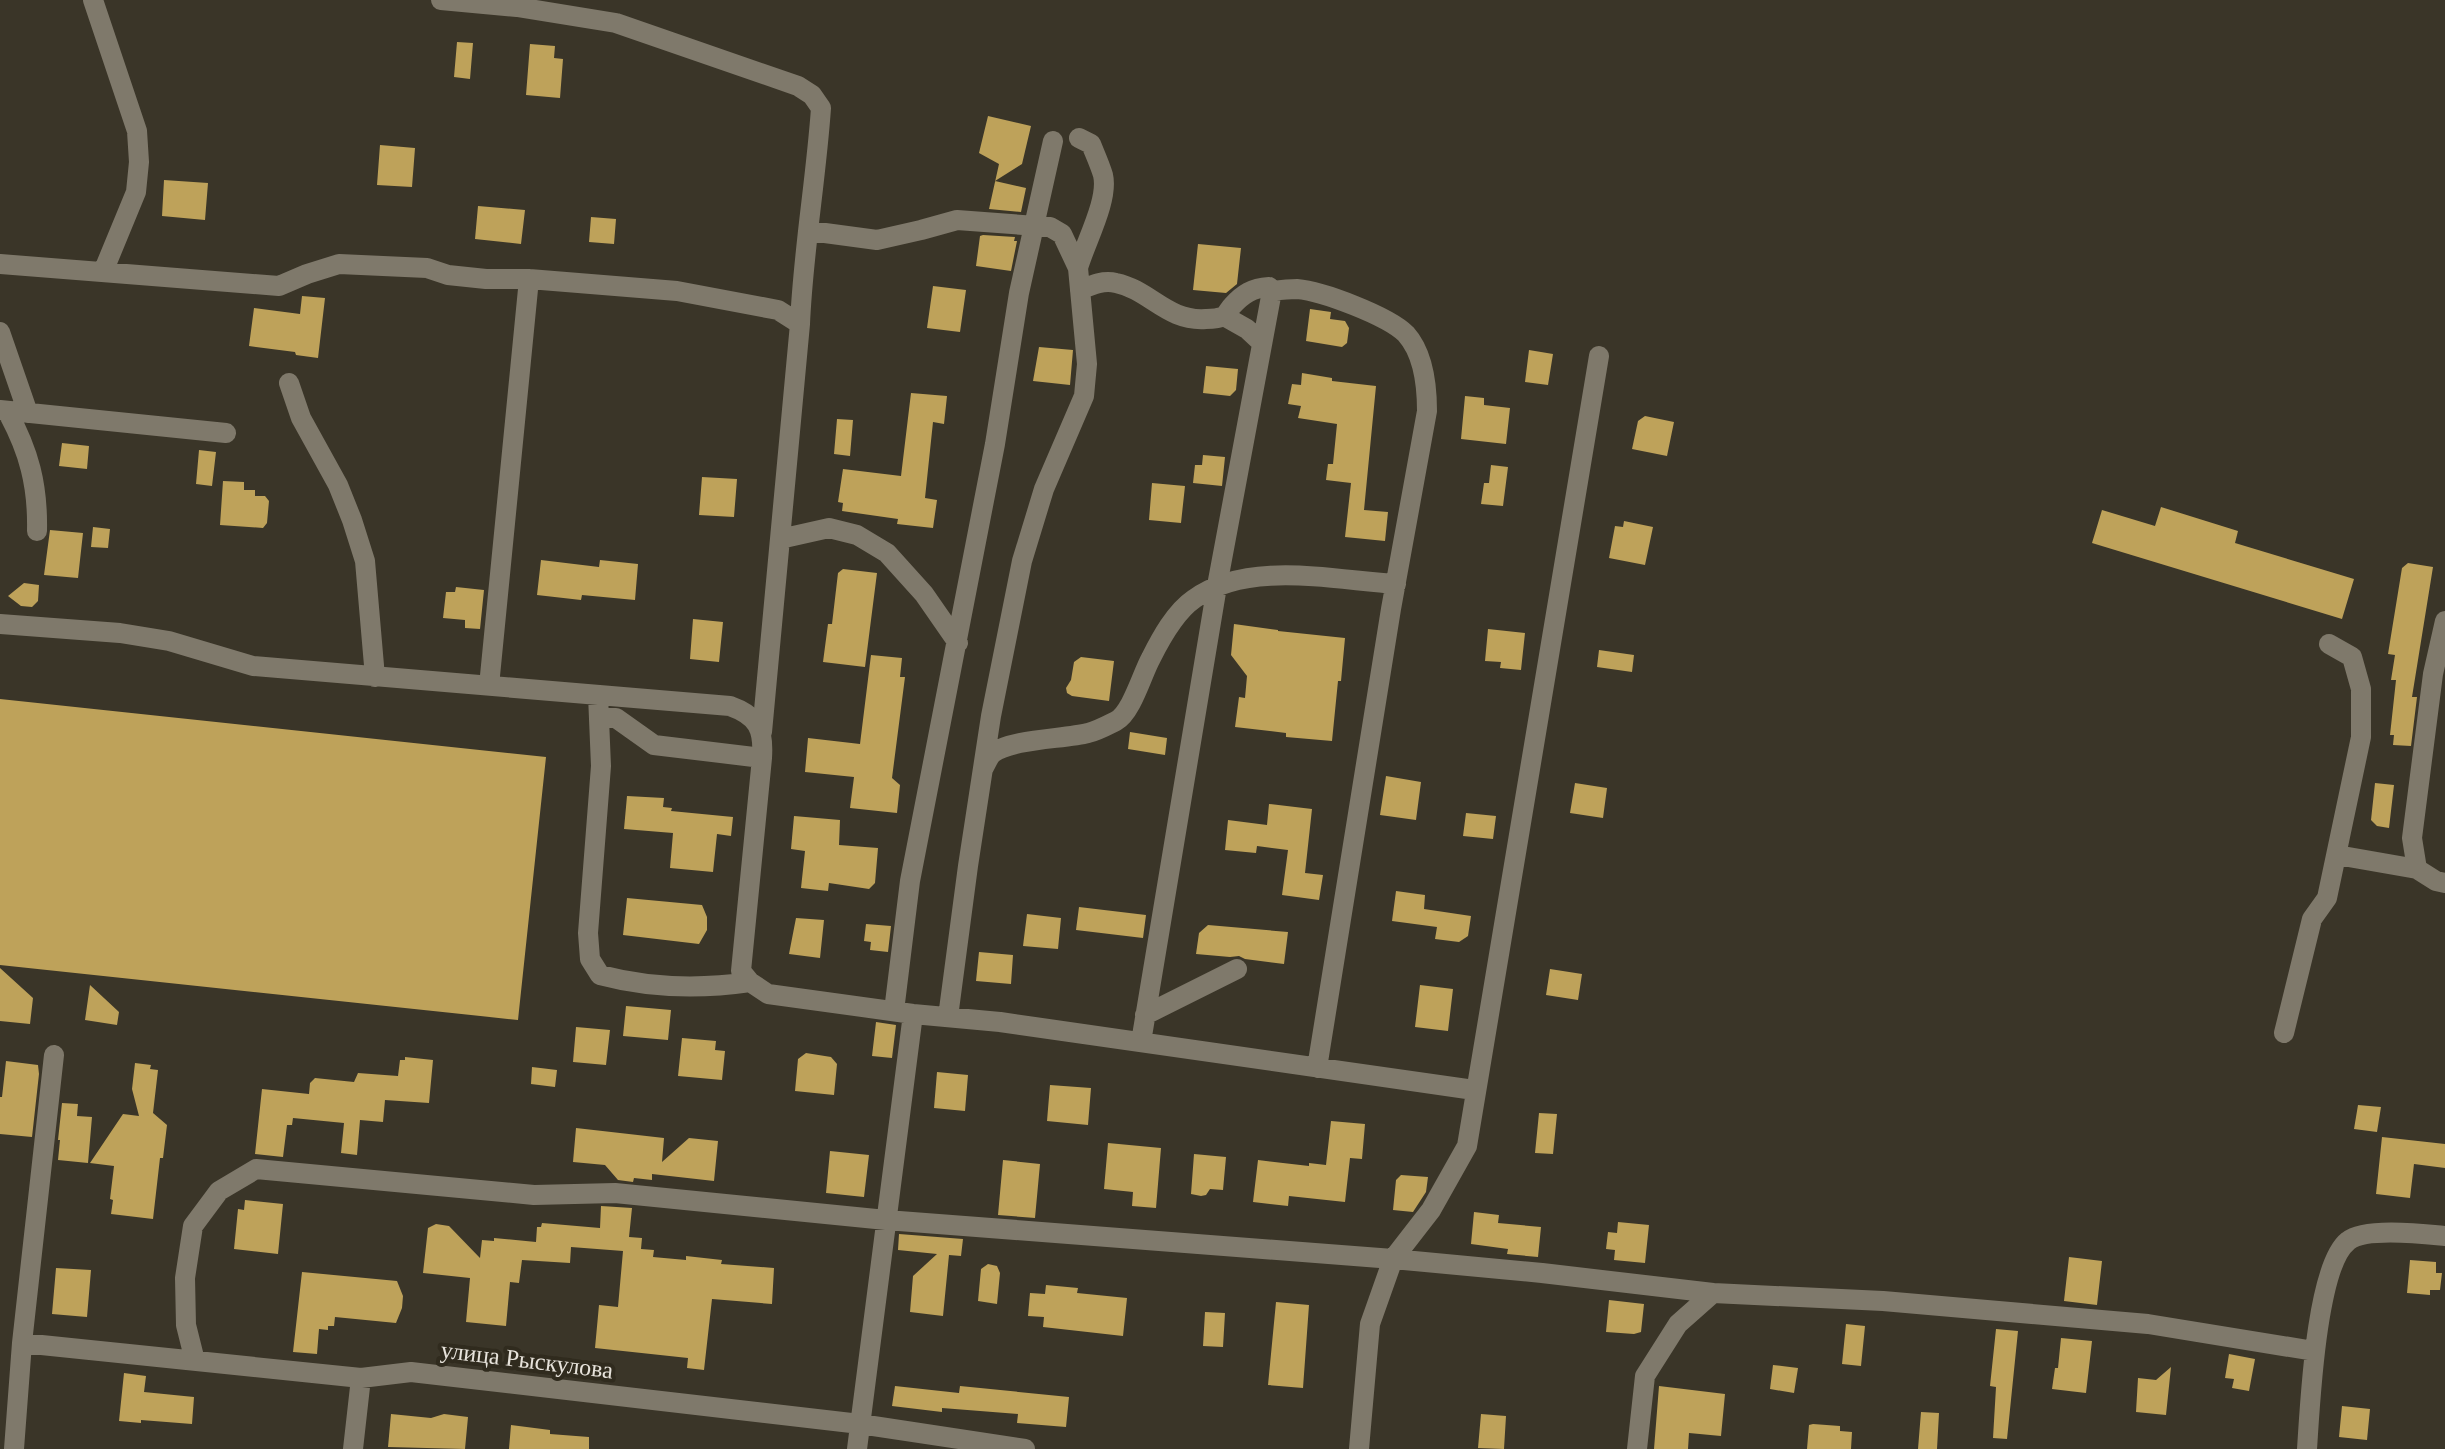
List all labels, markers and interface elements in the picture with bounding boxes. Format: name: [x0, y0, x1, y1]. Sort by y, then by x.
street label: улица Рыскулова: [439, 1337, 615, 1384]

